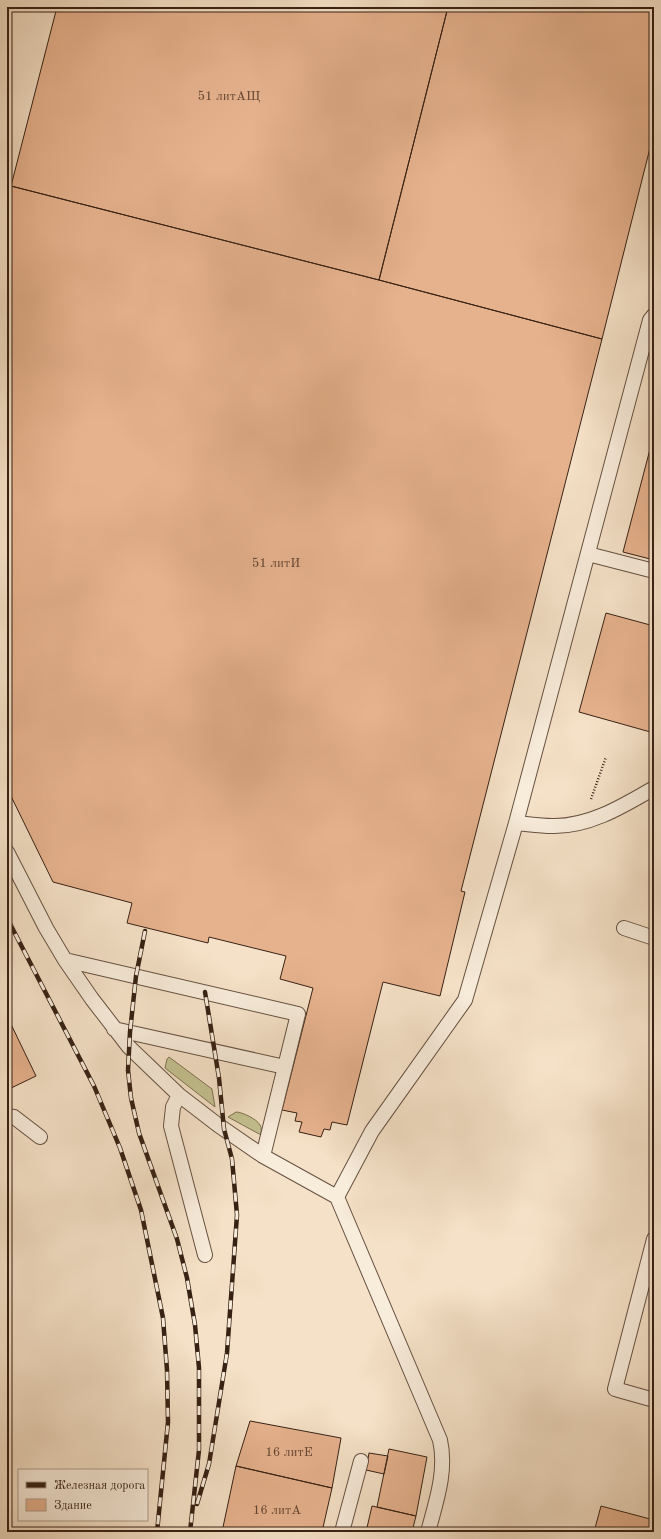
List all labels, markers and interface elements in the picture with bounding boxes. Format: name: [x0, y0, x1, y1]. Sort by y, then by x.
house number: 51 литАЩ: [198, 90, 261, 103]
house number: 51 литИ: [252, 557, 300, 570]
house number: 16 литЕ: [265, 1446, 313, 1459]
legend: [18, 1469, 148, 1521]
text: Железная дорога: [54, 1480, 145, 1492]
text: Здание: [54, 1500, 92, 1512]
house number: 16 литА: [253, 1504, 301, 1517]

